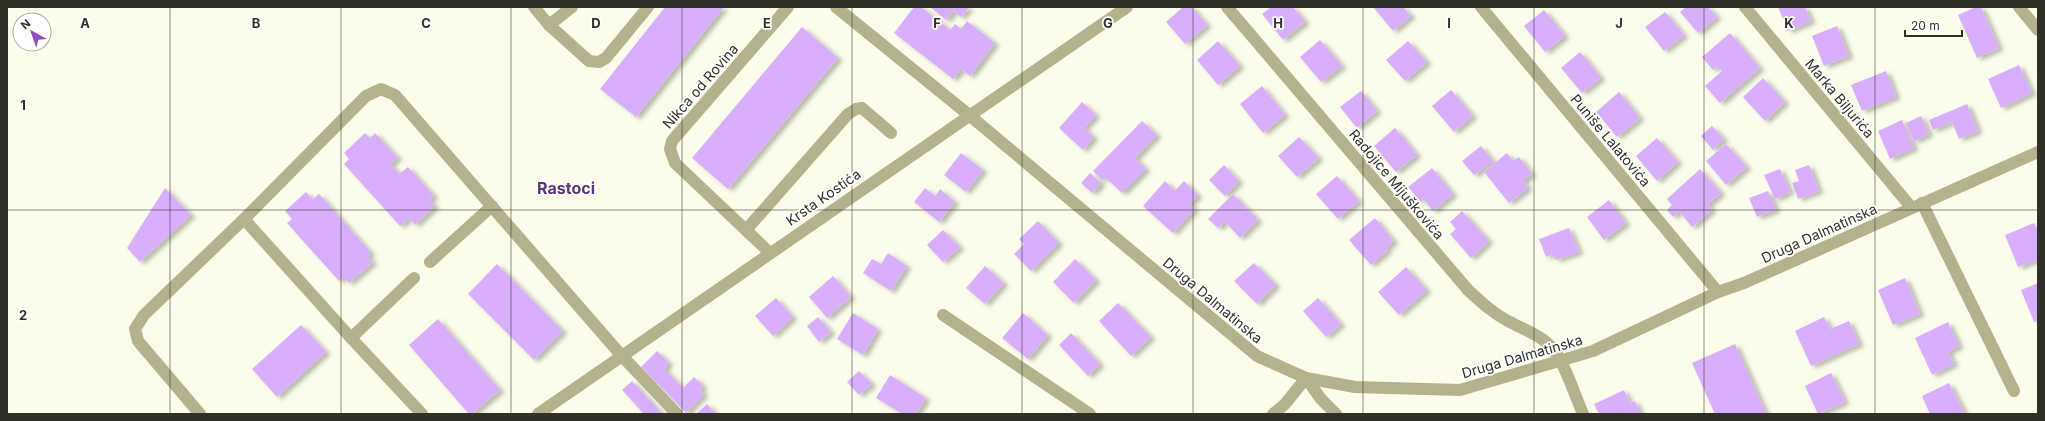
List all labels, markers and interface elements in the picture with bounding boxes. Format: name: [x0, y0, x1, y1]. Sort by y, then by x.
north arrow: [12, 12, 52, 52]
scale bar: [1905, 12, 1962, 38]
text: A: [80, 15, 90, 31]
text: B: [252, 15, 261, 31]
text: C: [421, 15, 431, 31]
text: D: [591, 15, 601, 31]
text: E: [763, 15, 771, 31]
text: F: [933, 15, 941, 31]
text: G: [1103, 15, 1113, 31]
text: H: [1273, 15, 1283, 31]
text: I: [1447, 15, 1451, 31]
text: J: [1615, 15, 1623, 31]
text: K: [1784, 15, 1794, 31]
text: N: [18, 16, 33, 32]
text: 20 m: [1911, 18, 1940, 33]
street label: Nikca od Rovina: [659, 40, 741, 132]
street label: Marka Biljurića: [1802, 55, 1878, 141]
street label: Puniše Lalatovića: [1567, 90, 1655, 190]
text: 1: [20, 97, 26, 113]
street label: Radojice Mijuškovića: [1346, 125, 1448, 243]
street label: Krsta Kostića: [782, 165, 864, 229]
district label: Rastoci: [537, 178, 595, 198]
street label: Druga Dalmatinska: [1759, 200, 1879, 266]
street label: Druga Dalmatinska: [1160, 253, 1266, 347]
text: 2: [19, 307, 27, 323]
street label: Druga Dalmatinska: [1460, 331, 1584, 381]

